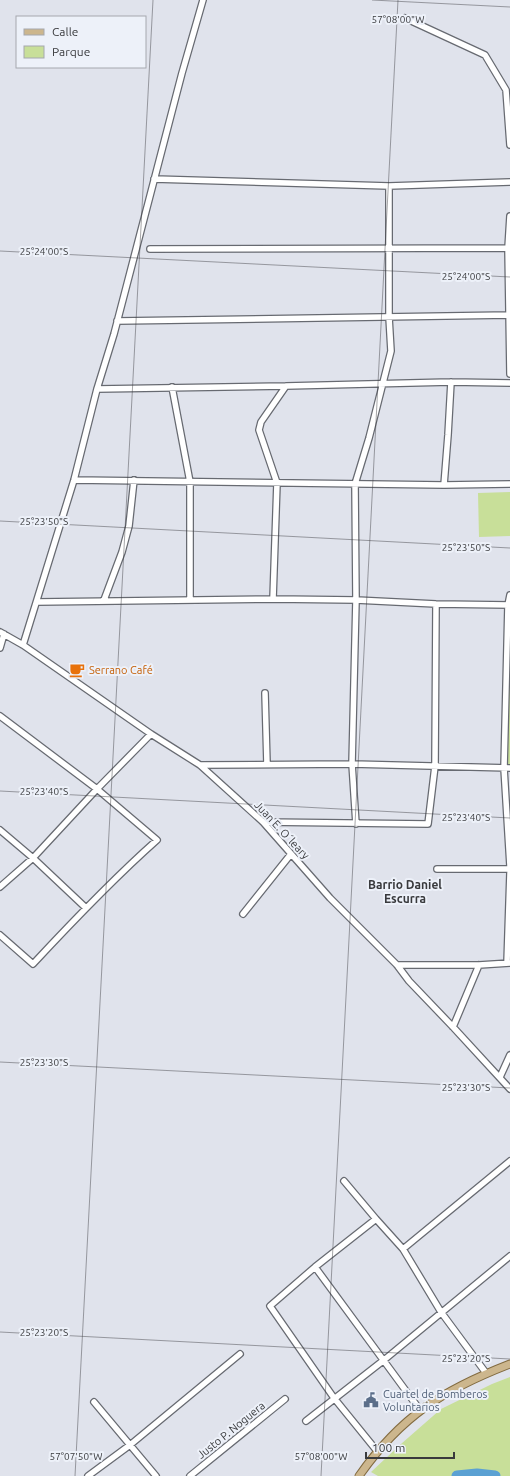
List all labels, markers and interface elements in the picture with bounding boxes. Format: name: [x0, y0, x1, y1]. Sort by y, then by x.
text: 57°08'00"W: [372, 14, 424, 25]
legend: [16, 16, 146, 68]
text: Calle: [52, 25, 78, 38]
text: Parque: [52, 45, 90, 58]
text: 25°24'00"S: [20, 246, 68, 257]
text: 25°24'00"S: [442, 271, 490, 282]
text: 25°23'50"S: [20, 516, 68, 527]
text: 25°23'50"S: [442, 542, 490, 553]
cafe icon: Serrano Café: [68, 661, 86, 679]
place label: Serrano Café: [89, 664, 153, 676]
text: 25°23'40"S: [20, 786, 68, 797]
street label: Juan E. O´leary: [252, 799, 312, 862]
text: 25°23'40"S: [442, 812, 490, 823]
district label: Barrio Daniel Escurra: [368, 878, 442, 905]
text: 25°23'30"S: [20, 1057, 68, 1068]
text: 25°23'30"S: [442, 1082, 490, 1093]
text: 25°23'20"S: [20, 1327, 68, 1338]
text: 25°23'20"S: [442, 1353, 490, 1364]
place label: Cuartel de Bomberos Voluntarios: [383, 1388, 488, 1413]
public building icon: Cuartel de Bomberos Voluntarios: [362, 1391, 380, 1409]
street label: Justo P. Noguera: [195, 1399, 267, 1461]
scale bar: [366, 1434, 454, 1460]
text: 100 m: [372, 1441, 405, 1454]
text: 57°07'50"W: [50, 1451, 102, 1462]
text: 57°08'00"W: [295, 1451, 347, 1462]

